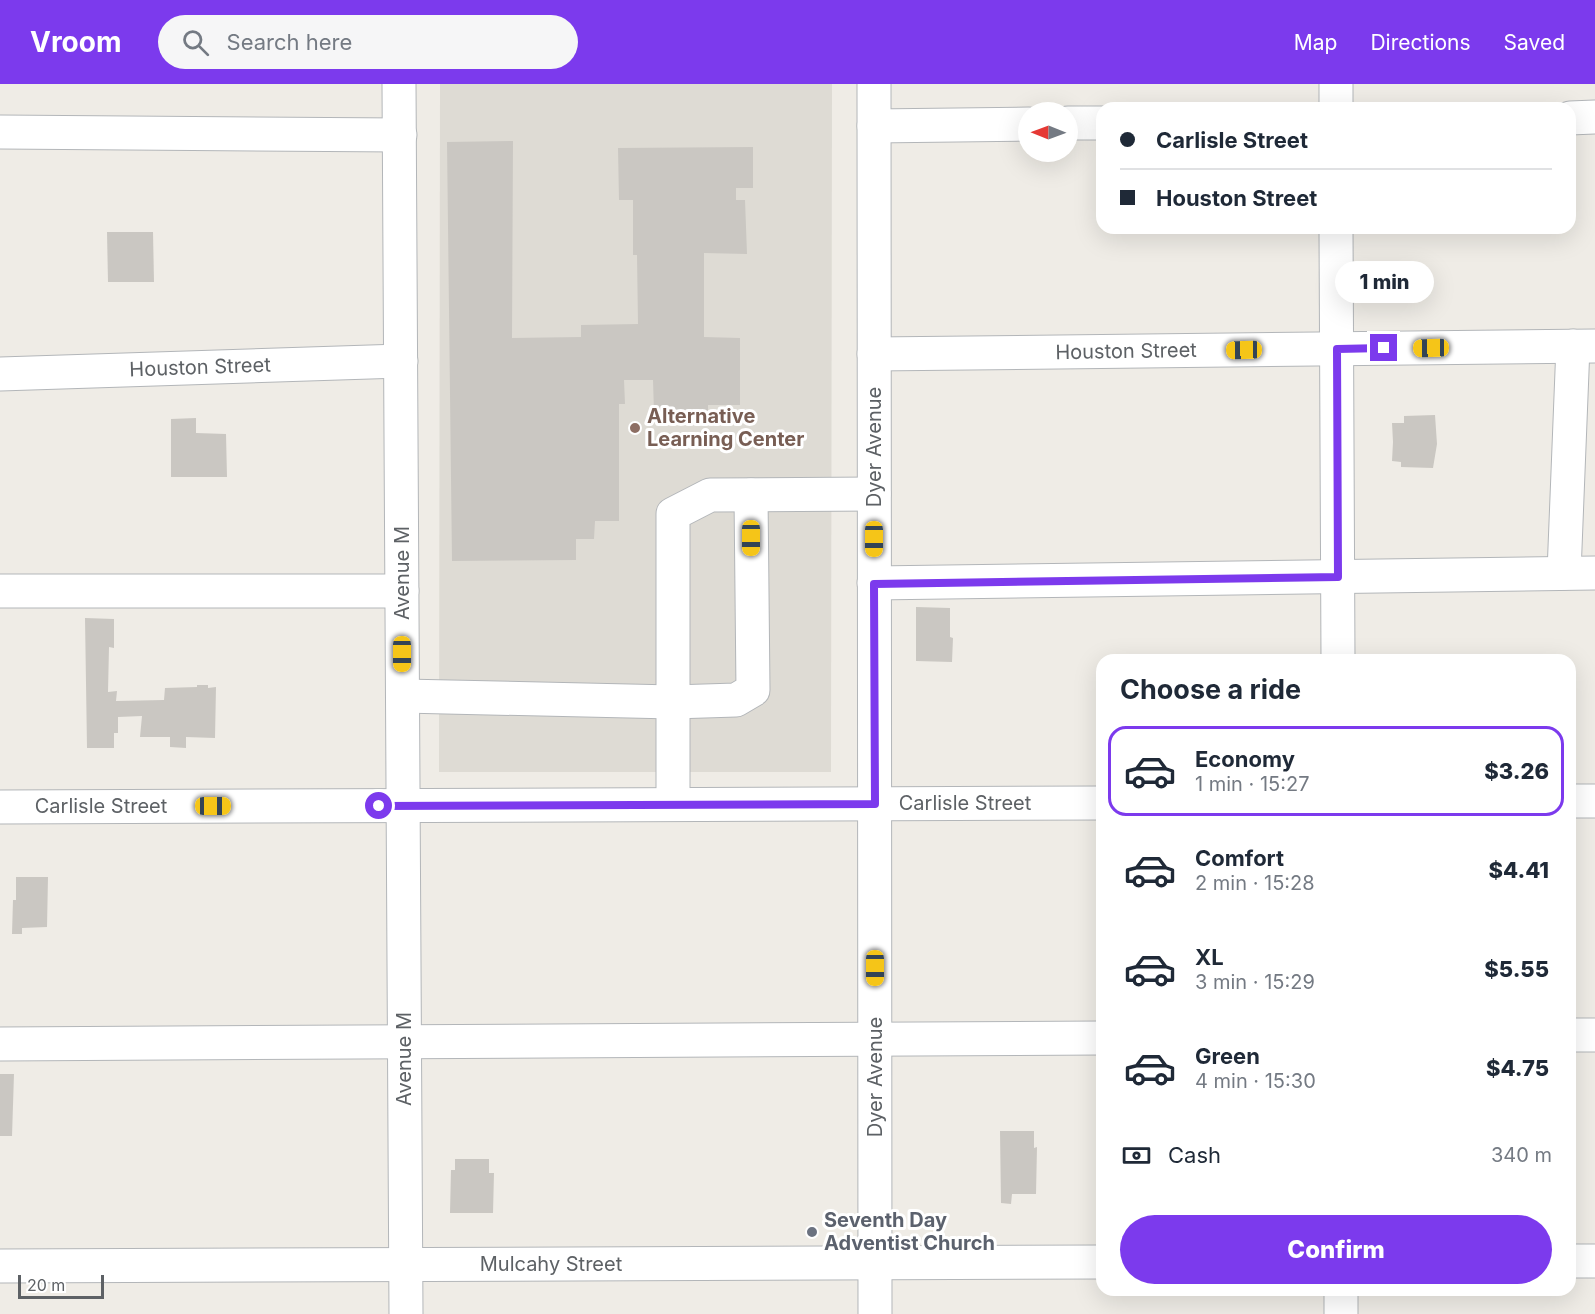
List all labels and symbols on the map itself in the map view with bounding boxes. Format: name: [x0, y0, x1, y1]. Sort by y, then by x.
north arrow: [1018, 102, 1078, 162]
callout: 1 min: [1334, 261, 1434, 303]
route end: [1370, 334, 1397, 361]
street label: Houston Street: [1055, 338, 1197, 364]
car: [1413, 339, 1449, 357]
car: [1226, 341, 1262, 359]
street label: Houston Street: [129, 353, 272, 381]
street label: Dyer Avenue: [862, 387, 886, 507]
place label: Alternative Learning Center: [647, 404, 804, 451]
marker: Alternative Learning Center: [628, 421, 642, 435]
car: [742, 520, 760, 556]
car: [865, 521, 883, 557]
street label: Avenue M: [390, 526, 414, 620]
car: [393, 636, 411, 672]
street label: Carlisle Street: [899, 791, 1032, 815]
route start: [365, 792, 392, 819]
street label: Carlisle Street: [35, 794, 168, 818]
car: [195, 797, 231, 815]
car: [866, 950, 884, 986]
street label: Avenue M: [392, 1012, 416, 1106]
street label: Dyer Avenue: [863, 1017, 887, 1137]
place label: Seventh Day Adventist Church: [824, 1208, 995, 1255]
marker: Seventh Day Adventist Church: [805, 1225, 819, 1239]
street label: Mulcahy Street: [480, 1252, 623, 1276]
scale bar: [18, 1272, 104, 1300]

